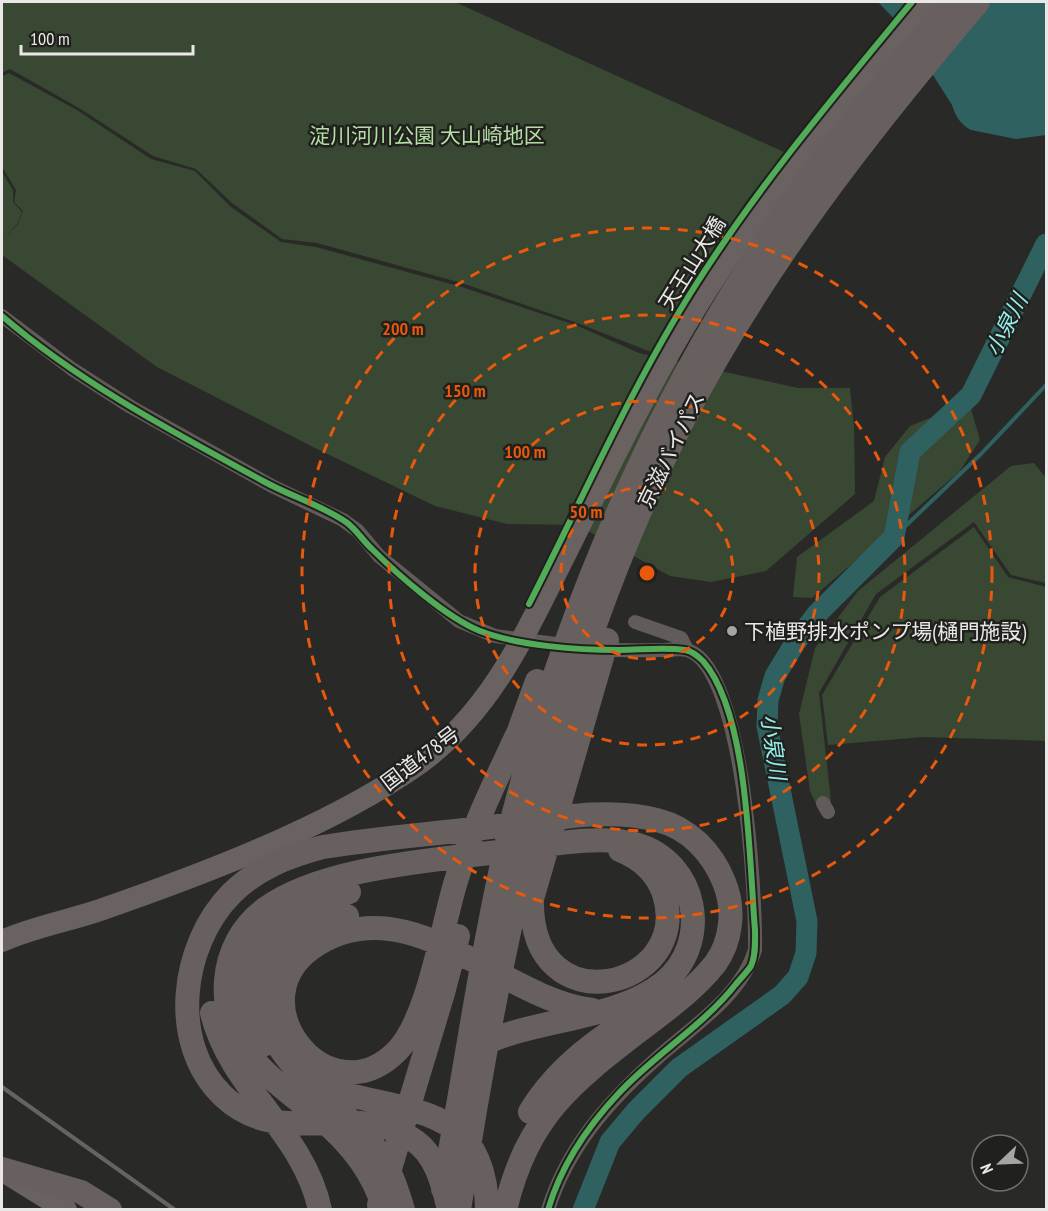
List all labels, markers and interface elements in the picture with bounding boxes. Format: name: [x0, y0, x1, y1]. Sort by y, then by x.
scale bar: [21, 18, 194, 56]
text: 100 m: [30, 27, 70, 50]
park label: 淀川河川公園 大山崎地区: [309, 122, 545, 149]
street label: 天王山大橋: [653, 211, 731, 315]
water label: 小泉川: [979, 287, 1034, 361]
text: 200 m: [382, 317, 424, 340]
text: 150 m: [444, 379, 486, 402]
street label: 京滋バイパス: [631, 388, 711, 512]
text: 100 m: [504, 440, 546, 463]
text: 50 m: [570, 500, 602, 523]
centre of rings: [637, 563, 657, 583]
place label: 下植野排水ポンプ場(樋門施設): [744, 618, 1026, 645]
marker: 下植野排水ポンプ場(樋門施設): [725, 624, 739, 638]
water label: 小泉川: [756, 712, 793, 784]
street label: 国道478号: [375, 720, 465, 796]
north arrow: [970, 1133, 1030, 1193]
text: N: [975, 1161, 997, 1177]

